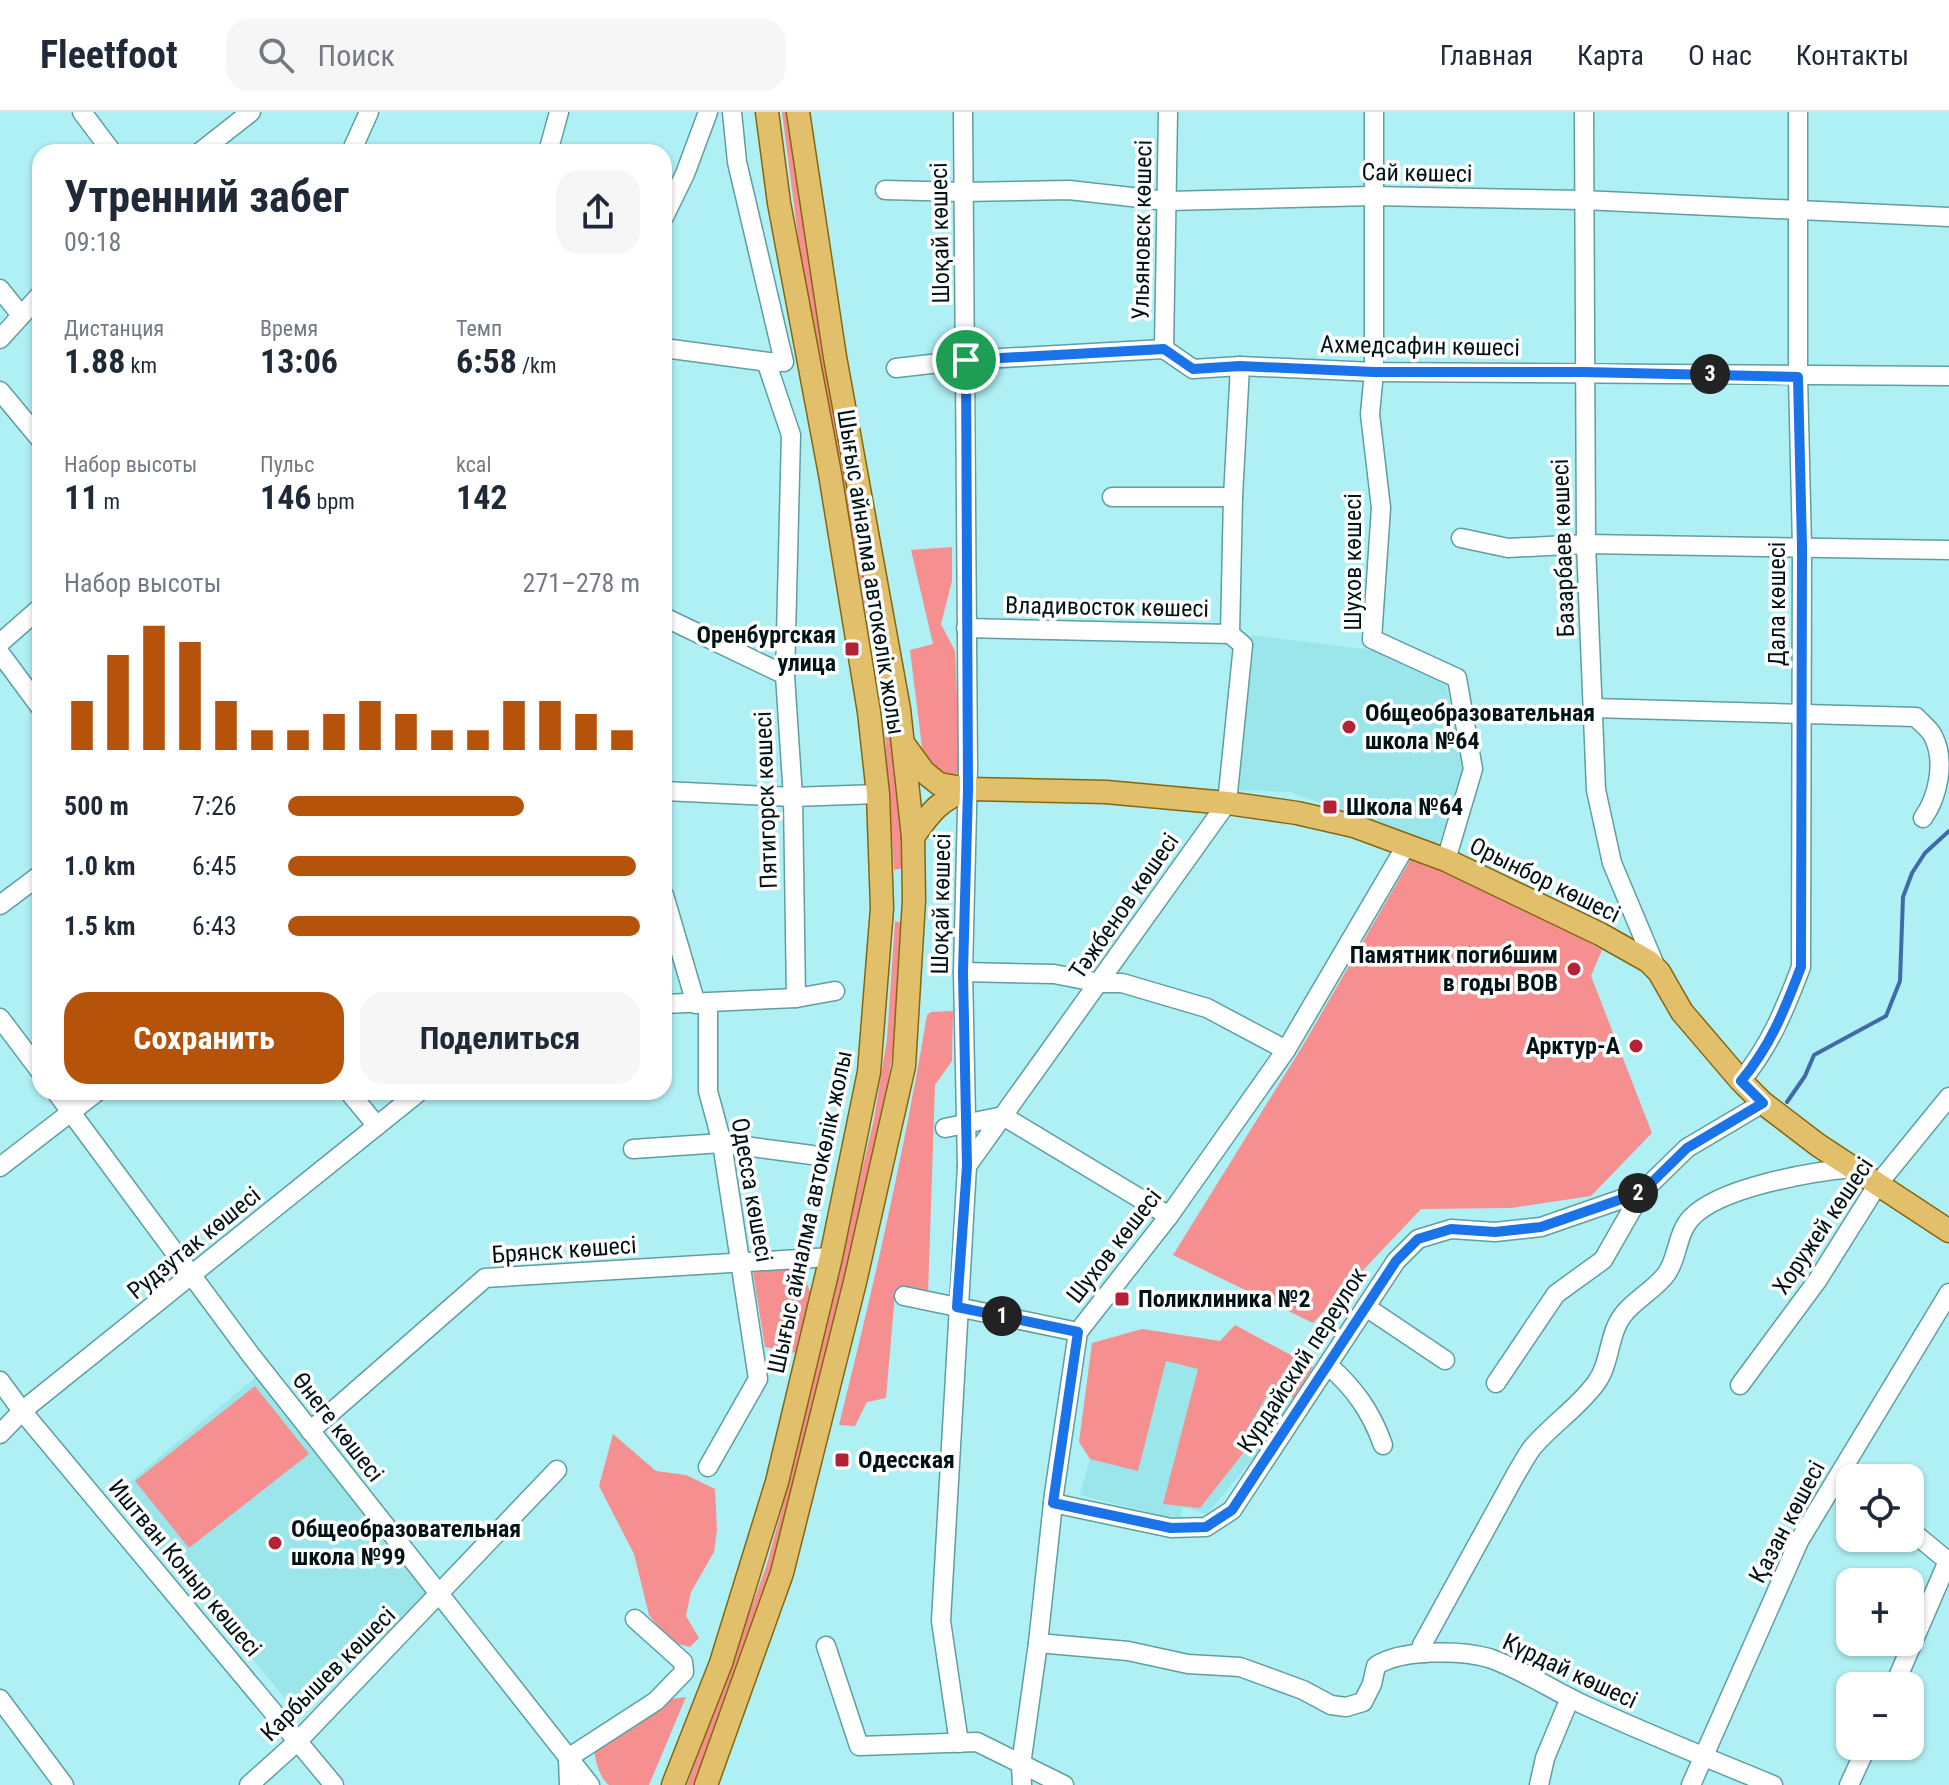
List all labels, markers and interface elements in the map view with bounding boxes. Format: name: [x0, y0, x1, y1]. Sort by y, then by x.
search box: [226, 19, 786, 91]
text: Fleetfoot: [40, 33, 178, 77]
icon: search: [254, 33, 298, 77]
text: Поиск: [318, 38, 395, 73]
text: Главная: [1440, 39, 1533, 72]
text: Карта: [1577, 39, 1644, 72]
text: О нас: [1688, 39, 1752, 72]
text: Контакты: [1796, 39, 1909, 72]
street label: Ульяновск көшесі: [1126, 140, 1158, 320]
street label: Сай көшесі: [1361, 158, 1473, 188]
street label: Шоқай көшесі: [925, 162, 955, 304]
button: share: [556, 170, 640, 254]
text: Утренний забег: [64, 171, 349, 223]
text: 09:18: [64, 227, 121, 257]
text: Дистанция: [64, 316, 164, 341]
text: Время: [260, 316, 318, 341]
text: Темп: [456, 316, 502, 341]
pin: [932, 326, 1000, 394]
street label: Ахмедсафин көшесі: [1320, 330, 1520, 362]
icon: arrive: [944, 338, 988, 382]
text: 1.88: [64, 341, 125, 381]
text: 13:06: [260, 341, 338, 381]
text: 6:58: [456, 341, 517, 381]
text: km: [125, 353, 157, 378]
text: /km: [517, 353, 557, 378]
pin: 3: [1690, 354, 1730, 394]
text: 3: [1704, 361, 1716, 386]
street label: Шығыс айналма автокөлік жолы: [831, 407, 911, 737]
text: Набор высоты: [64, 452, 197, 477]
text: Пульс: [260, 452, 314, 477]
text: kcal: [456, 452, 491, 477]
street label: Базарбаев көшесі: [1546, 458, 1580, 638]
text: 11: [64, 477, 98, 517]
text: 146: [260, 477, 312, 517]
text: 142: [456, 477, 508, 517]
text: m: [98, 489, 120, 514]
text: bpm: [312, 489, 355, 514]
street label: Шухов көшесі: [1339, 493, 1367, 631]
street label: Дала көшесі: [1763, 542, 1791, 666]
text: Набор высоты: [64, 568, 221, 598]
text: 271–278 m: [523, 568, 640, 598]
street label: Владивосток көшесі: [1005, 591, 1209, 623]
place label: Оренбургская улица: [697, 621, 836, 677]
marker: Оренбургская улица: [843, 640, 861, 658]
place label: Общеобразовательная школа №64: [1365, 699, 1595, 755]
street label: Пятигорск көшесі: [749, 711, 783, 889]
marker: Общеобразовательная школа №64: [1340, 718, 1358, 736]
text: 500 m: [64, 791, 129, 821]
text: 7:26: [192, 791, 237, 821]
place label: Школа №64: [1346, 793, 1463, 821]
marker: Школа №64: [1321, 798, 1339, 816]
street label: Тәжбенов көшесі: [1063, 828, 1185, 984]
street label: Орынбор көшесі: [1465, 832, 1625, 928]
street label: Шоқай көшесі: [926, 833, 956, 975]
text: 1.0 km: [64, 851, 136, 881]
text: 6:45: [192, 851, 237, 881]
text: 1.5 km: [64, 911, 136, 941]
text: 6:43: [192, 911, 237, 941]
place label: Памятник погибшим в годы ВОВ: [1350, 941, 1558, 997]
marker: Памятник погибшим в годы ВОВ: [1565, 960, 1583, 978]
button: Сохранить: [64, 992, 344, 1084]
button: Поделиться: [360, 992, 640, 1084]
place label: Арктур-А: [1526, 1032, 1621, 1060]
marker: Арктур-А: [1627, 1037, 1645, 1055]
street label: Шығыс айналма автокөлік жолы: [762, 1048, 858, 1376]
street label: Одесса көшесі: [726, 1116, 778, 1264]
street label: Хоружей көшесі: [1767, 1152, 1879, 1300]
pin: 2: [1618, 1173, 1658, 1213]
text: 2: [1632, 1180, 1644, 1205]
street label: Рудзутак көшесі: [122, 1181, 266, 1305]
street label: Шухов көшесі: [1061, 1183, 1167, 1309]
street label: Брянск көшесі: [491, 1231, 637, 1269]
street label: Курдайский переулок: [1232, 1262, 1373, 1458]
place label: Поликлиника №2: [1138, 1285, 1311, 1313]
marker: Поликлиника №2: [1113, 1290, 1131, 1308]
pin: 1: [982, 1296, 1022, 1336]
text: 1: [996, 1303, 1008, 1328]
street label: Өнеге көшесі: [287, 1367, 389, 1487]
place label: Одесская: [858, 1446, 955, 1474]
marker: Одесская: [833, 1451, 851, 1469]
street label: Қазан көшесі: [1743, 1456, 1831, 1588]
map controls: [1836, 1464, 1924, 1760]
button: locate: [1836, 1464, 1924, 1552]
street label: Иштван Коныр көшесі: [103, 1474, 267, 1662]
place label: Общеобразовательная школа №99: [291, 1515, 521, 1571]
marker: Общеобразовательная школа №99: [266, 1534, 284, 1552]
button: +: [1836, 1568, 1924, 1656]
street label: Карбышев көшесі: [255, 1601, 401, 1747]
street label: Күрдай көшесі: [1498, 1628, 1642, 1714]
button: −: [1836, 1672, 1924, 1760]

